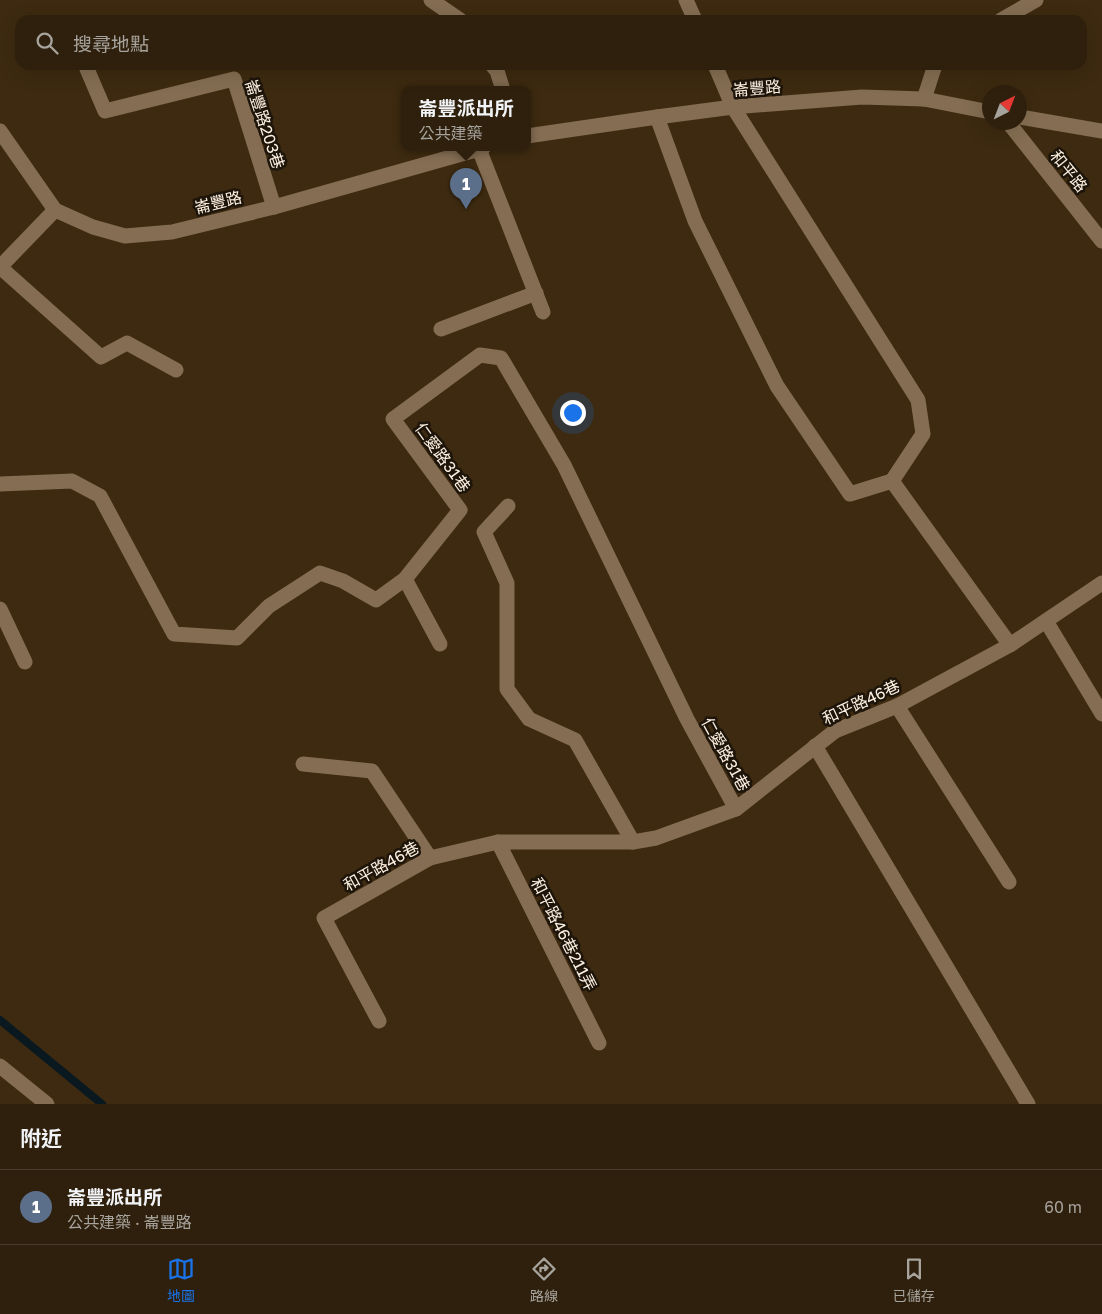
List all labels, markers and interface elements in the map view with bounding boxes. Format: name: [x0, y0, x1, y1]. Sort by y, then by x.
search box: [15, 15, 1087, 70]
icon: search: [33, 29, 61, 57]
text: 搜尋地點: [73, 32, 149, 55]
street label: 崙豐路: [732, 76, 782, 100]
street label: 崙豐路203巷: [241, 77, 289, 171]
north arrow: [982, 85, 1027, 130]
popup: [401, 86, 531, 151]
text: 崙豐派出所: [418, 96, 514, 119]
text: 公共建築: [418, 123, 483, 143]
street label: 和平路: [1046, 146, 1092, 196]
pin: 1: [450, 168, 482, 209]
street label: 崙豐路: [192, 186, 244, 218]
your location: [560, 400, 586, 426]
street label: 仁愛路31巷: [411, 418, 475, 496]
street label: 和平路46巷: [819, 675, 903, 729]
street label: 仁愛路31巷: [698, 714, 754, 794]
street label: 和平路46巷: [340, 837, 422, 895]
street label: 和平路46巷211弄: [527, 874, 601, 994]
text: 附近: [20, 1125, 62, 1151]
text: 崙豐派出所: [67, 1185, 162, 1208]
text: 1: [32, 1197, 40, 1217]
text: 60 m: [1044, 1197, 1082, 1217]
text: 公共建築 · 崙豐路: [67, 1212, 192, 1232]
tab: 地圖: [167, 1255, 195, 1305]
tab: 路線: [530, 1255, 558, 1305]
tab: 已儲存: [893, 1255, 935, 1305]

